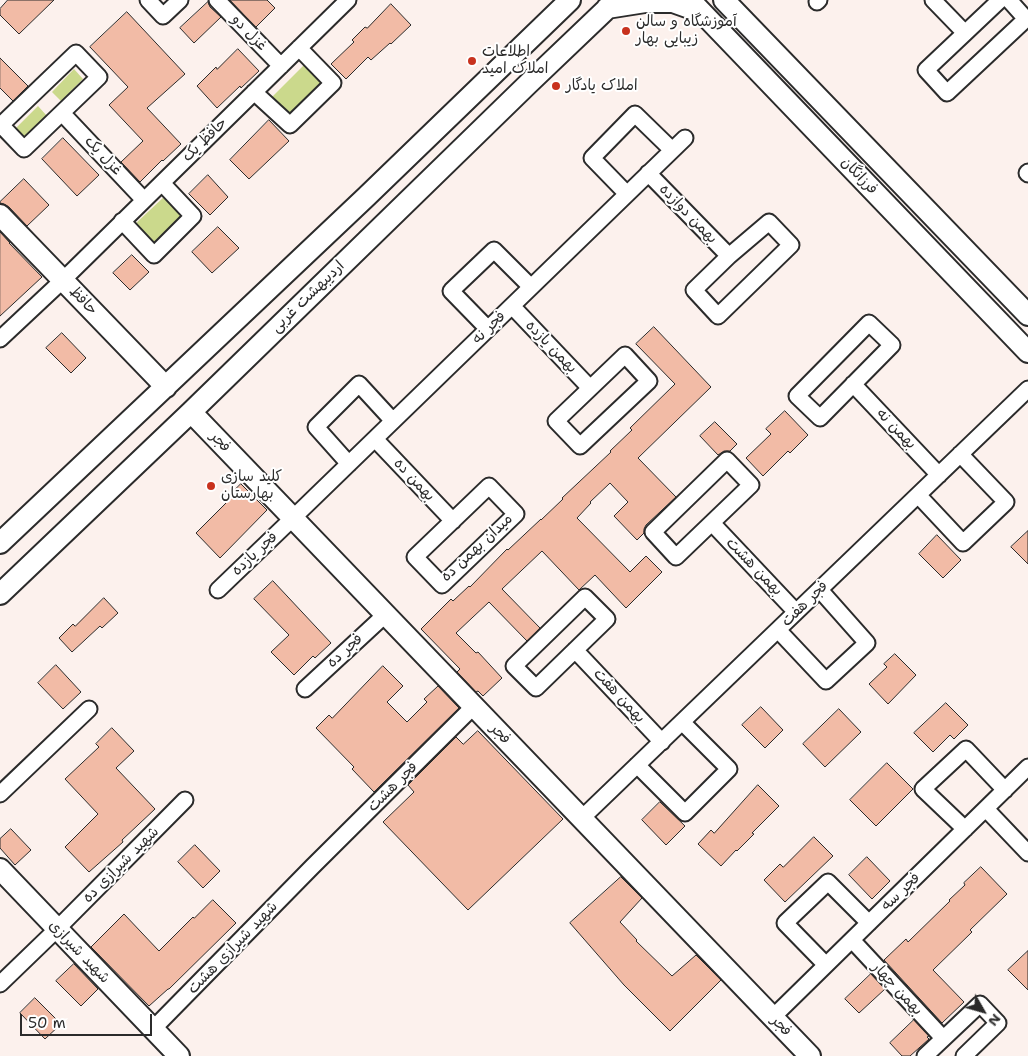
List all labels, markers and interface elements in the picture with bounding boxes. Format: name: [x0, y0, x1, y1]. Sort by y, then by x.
street label: غزل دو: [227, 11, 271, 55]
place label: آموزشگاه و سالن زیبایی بهار: [636, 13, 737, 48]
marker: آموزشگاه و سالن زیبایی بهار: [620, 25, 632, 37]
place label: اطلاعات املاک امید: [482, 43, 548, 78]
marker: اطلاعات املاک امید: [466, 55, 478, 67]
place label: املاک یادگار: [566, 77, 638, 95]
marker: املاک یادگار: [550, 80, 562, 92]
street label: حافظ یک: [179, 114, 231, 166]
street label: غزل یک: [80, 133, 126, 179]
street label: فرزانگان: [837, 153, 881, 199]
street label: بهمن دوازده: [655, 180, 721, 248]
street label: اردیبهشت غربی: [267, 257, 349, 337]
street label: حافظ: [65, 283, 101, 319]
street label: فجر نه: [468, 308, 510, 348]
street label: بهمن یازده: [521, 317, 581, 377]
street label: بهمن نه: [872, 405, 920, 453]
street label: فجر: [206, 428, 234, 456]
street label: بهمن ده: [390, 455, 438, 505]
place label: کلید سازی بهارستان: [221, 468, 282, 503]
marker: کلید سازی بهارستان: [205, 480, 217, 492]
street label: میدان بهمن ده: [437, 510, 517, 586]
street label: فجر یازده: [228, 528, 282, 580]
street label: بهمن هشت: [722, 534, 786, 600]
street label: فجر هفت: [778, 577, 832, 631]
street label: فجر ده: [323, 630, 367, 672]
street label: بهمن هفت: [589, 665, 649, 727]
street label: فجر: [486, 720, 514, 748]
street label: فجر هشت: [364, 758, 422, 816]
street label: شهید شیرازی ده: [79, 823, 163, 907]
street label: فجر سه: [878, 869, 924, 915]
street label: شهید شیرازی هشت: [184, 898, 282, 998]
street label: شهید شیرازی: [45, 917, 113, 987]
street label: بهمن چهار: [868, 959, 926, 1019]
north arrow: [958, 986, 1008, 1036]
scale bar: [22, 1004, 155, 1036]
text: N: [984, 1010, 1005, 1030]
street label: فجر: [767, 1012, 795, 1040]
text: 50 m: [28, 1013, 66, 1033]

